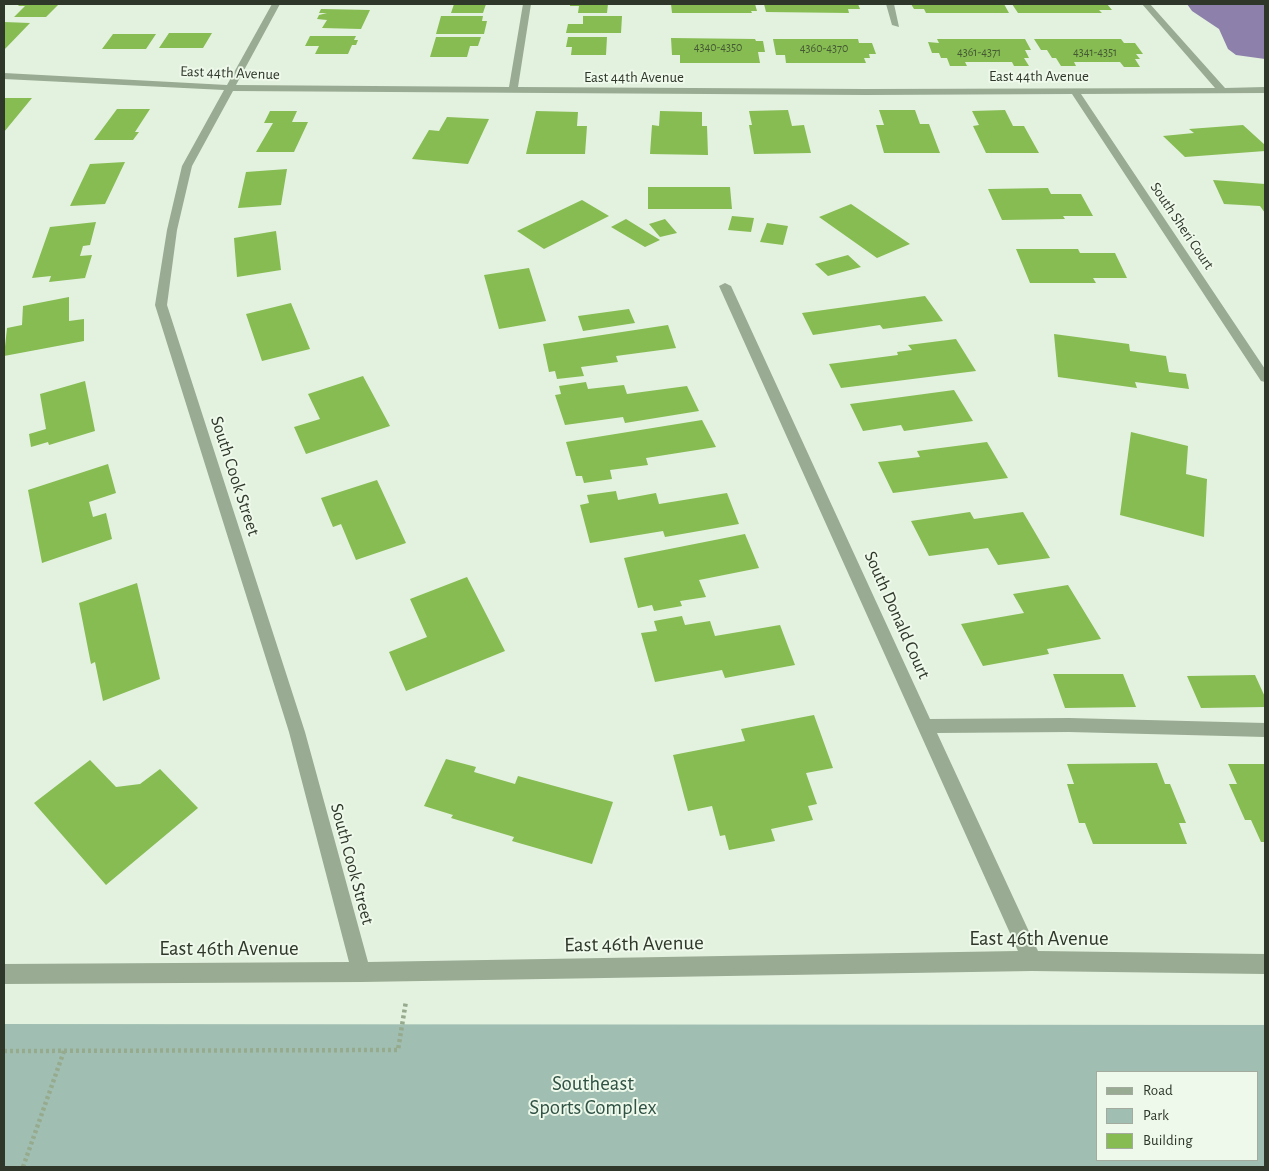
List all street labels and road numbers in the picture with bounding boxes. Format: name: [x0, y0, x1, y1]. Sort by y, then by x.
street label: East 44th Avenue: [180, 62, 280, 84]
street label: East 44th Avenue: [989, 67, 1089, 85]
street label: East 44th Avenue: [584, 68, 684, 86]
street label: South Sheri Court: [1146, 179, 1218, 273]
street label: South Cook Street: [205, 413, 265, 539]
street label: South Donald Court: [859, 548, 935, 682]
street label: South Cook Street: [325, 801, 379, 927]
street label: East 46th Avenue: [969, 926, 1109, 952]
street label: East 46th Avenue: [564, 930, 704, 958]
street label: East 46th Avenue: [159, 936, 299, 962]

